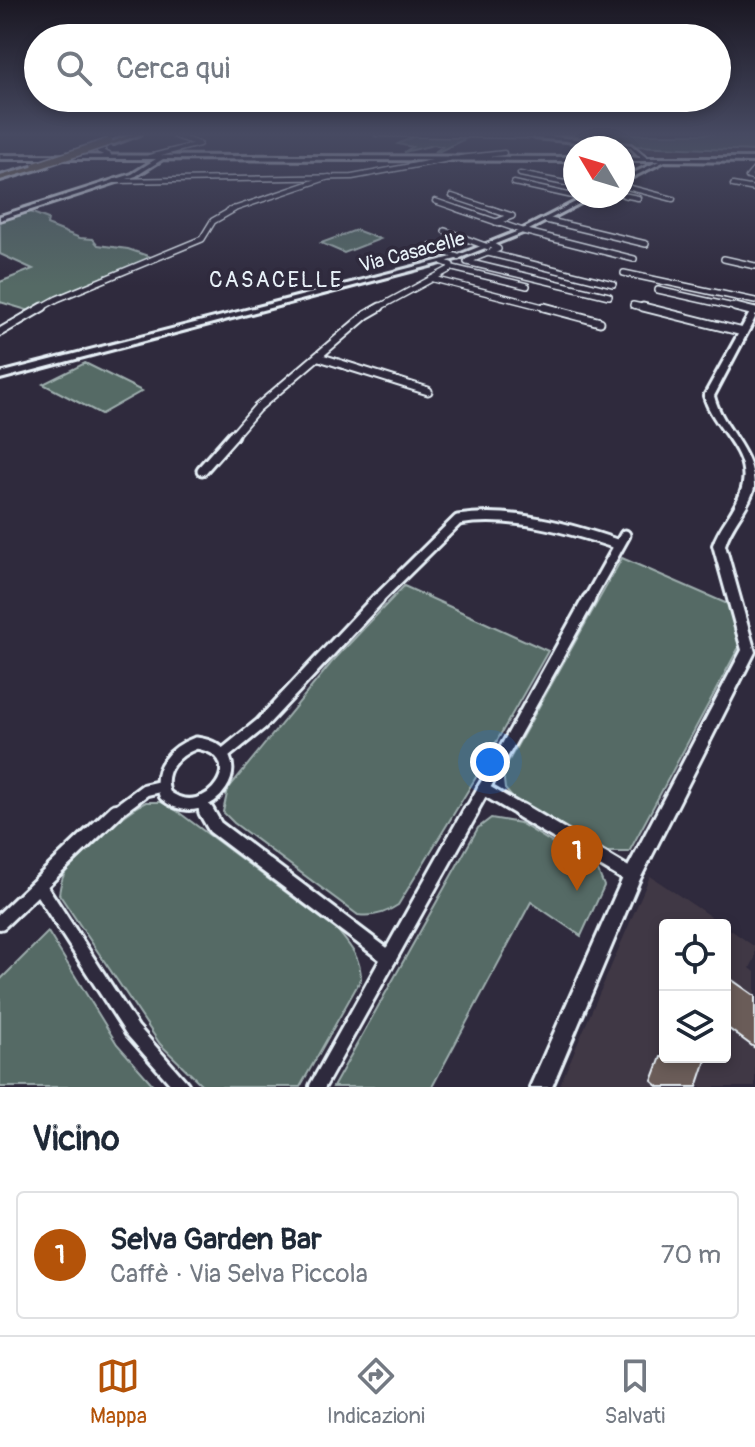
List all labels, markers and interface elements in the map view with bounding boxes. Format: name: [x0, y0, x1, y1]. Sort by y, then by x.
search box: [24, 24, 731, 112]
icon: search: [52, 46, 96, 90]
text: Cerca qui: [116, 50, 230, 87]
north arrow: [563, 136, 635, 208]
street label: Via Casacelle: [356, 226, 468, 278]
district label: CASACELLE: [209, 266, 343, 294]
your location: [470, 742, 510, 782]
pin: 1: [551, 825, 603, 891]
map controls: [659, 919, 731, 1063]
button: locate: [659, 919, 731, 991]
button: layers: [659, 991, 731, 1063]
text: Vicino: [32, 1118, 120, 1161]
text: Selva Garden Bar: [110, 1221, 322, 1258]
text: 1: [55, 1239, 65, 1271]
text: 70 m: [661, 1239, 721, 1271]
text: Caffè · Via Selva Piccola: [110, 1258, 368, 1290]
tab: Mappa: [90, 1354, 147, 1430]
tab: Indicazioni: [327, 1354, 425, 1430]
tab: Salvati: [605, 1354, 665, 1430]

